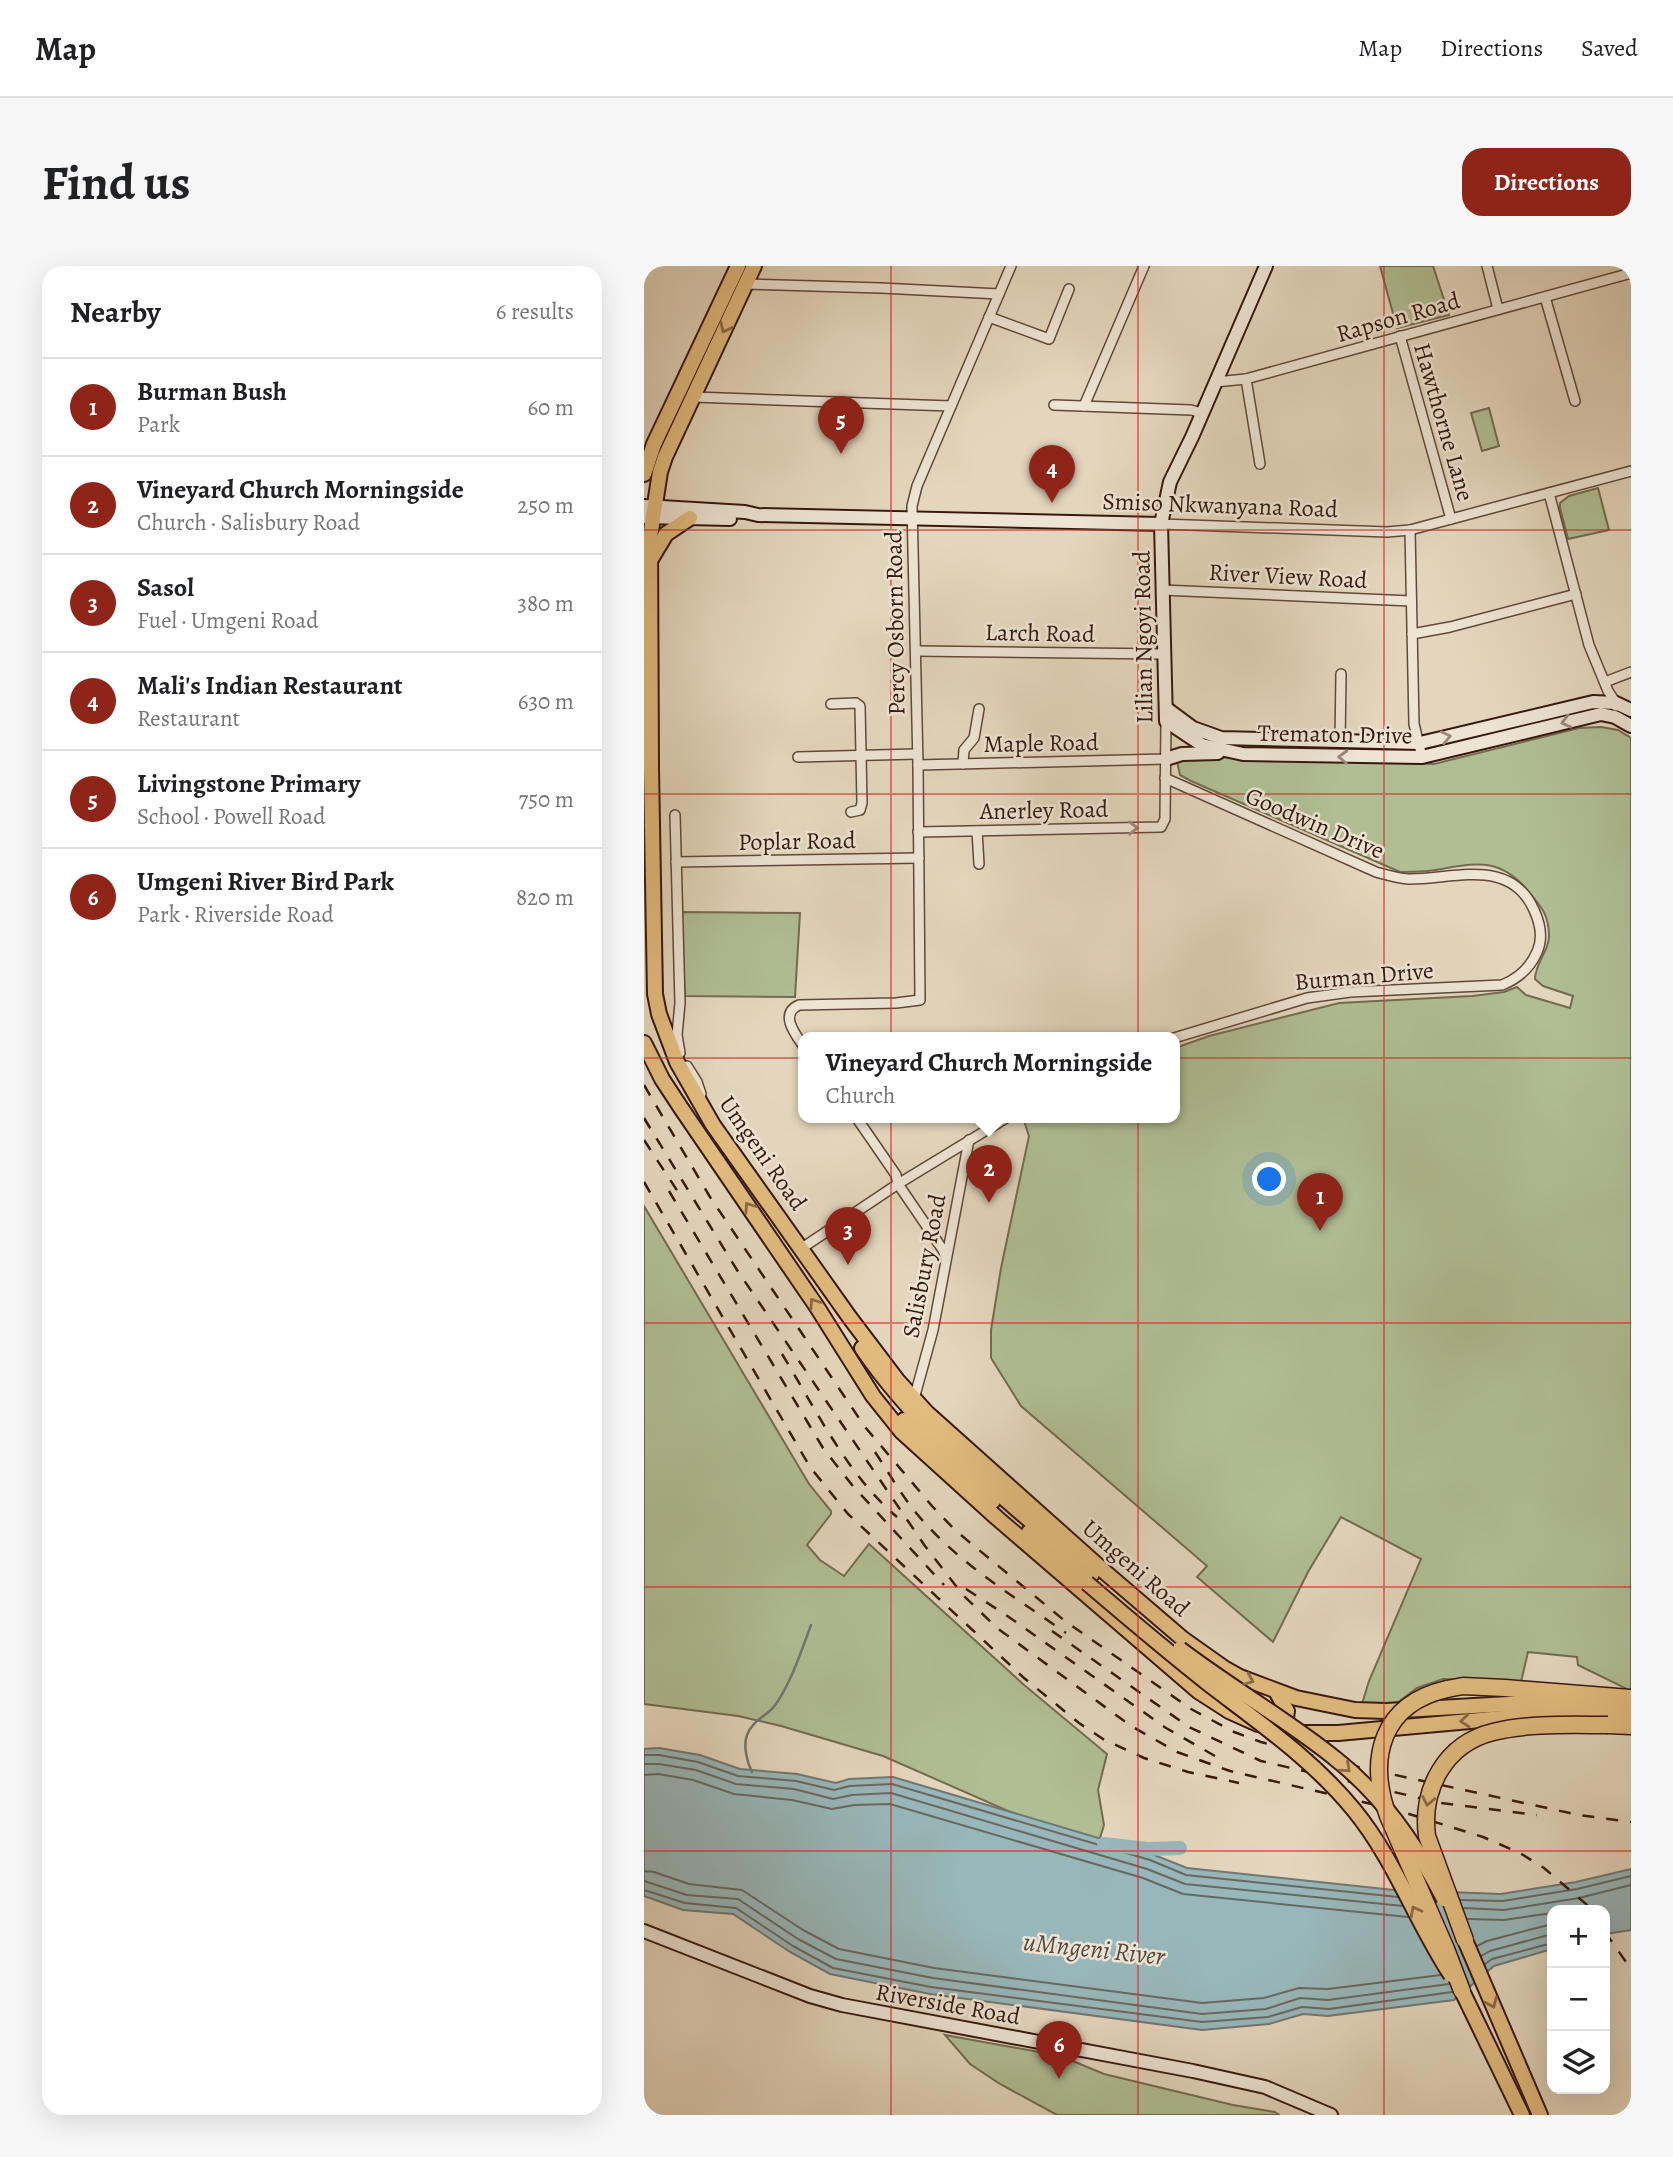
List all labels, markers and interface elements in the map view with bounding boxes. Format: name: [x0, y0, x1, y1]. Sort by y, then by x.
text: Map: [35, 26, 96, 71]
text: Map: [1358, 32, 1402, 64]
text: Directions: [1440, 32, 1543, 64]
text: Saved: [1581, 32, 1638, 64]
button: Directions: [1462, 148, 1631, 216]
text: Find us: [42, 149, 190, 216]
street label: Rapson Road: [1332, 284, 1464, 350]
text: Nearby: [70, 292, 161, 332]
text: 6 results: [496, 296, 574, 327]
one-way arrow: [719, 321, 733, 333]
street label: Hawthorne Lane: [1406, 339, 1482, 505]
text: Burman Bush: [137, 374, 287, 409]
text: 1: [89, 392, 97, 423]
text: 60 m: [527, 392, 574, 423]
pin: 5: [818, 396, 864, 454]
text: Park: [137, 409, 180, 440]
pin: 4: [1029, 445, 1075, 503]
text: Vineyard Church Morningside: [137, 472, 464, 507]
street label: Smiso Nkwanyana Road: [1102, 485, 1338, 525]
text: 2: [87, 490, 99, 521]
text: 250 m: [517, 490, 574, 521]
text: Church · Salisbury Road: [137, 507, 360, 538]
street label: Percy Osborn Road: [877, 530, 913, 716]
street label: Lilian Ngoyi Road: [1125, 550, 1161, 724]
street label: River View Road: [1208, 556, 1368, 596]
text: Sasol: [137, 570, 194, 605]
text: 3: [88, 588, 98, 619]
text: 380 m: [517, 588, 574, 619]
text: Fuel · Umgeni Road: [137, 605, 319, 636]
street label: Larch Road: [985, 616, 1095, 650]
text: Mali's Indian Restaurant: [137, 668, 403, 703]
text: 4: [88, 686, 98, 717]
text: 630 m: [518, 686, 574, 717]
text: Restaurant: [137, 703, 240, 734]
one-way arrow: [1560, 714, 1572, 728]
street label: Trematon Drive: [1257, 717, 1413, 751]
street label: Maple Road: [983, 726, 1099, 760]
one-way arrow: [1440, 731, 1452, 746]
one-way arrow: [1337, 749, 1348, 764]
text: Livingstone Primary: [137, 766, 360, 801]
street label: Goodwin Drive: [1241, 779, 1389, 867]
text: 5: [88, 784, 98, 815]
text: 750 m: [519, 784, 574, 815]
street label: Anerley Road: [978, 793, 1109, 827]
text: School · Powell Road: [137, 801, 326, 832]
one-way arrow: [1129, 820, 1139, 836]
street label: Poplar Road: [738, 824, 856, 858]
text: Umgeni River Bird Park: [137, 864, 394, 899]
text: 6: [88, 882, 98, 913]
text: 820 m: [516, 882, 574, 913]
text: Park · Riverside Road: [137, 899, 334, 930]
street label: Burman Drive: [1293, 954, 1435, 998]
popup: [798, 1032, 1180, 1123]
text: Vineyard Church Morningside: [826, 1045, 1152, 1080]
text: Church: [826, 1080, 895, 1111]
street label: Umgeni Road: [712, 1089, 814, 1217]
pin: 2: [966, 1145, 1012, 1203]
your location: [1252, 1162, 1286, 1196]
pin: 1: [1297, 1173, 1343, 1231]
street label: Salisbury Road: [894, 1191, 954, 1341]
one-way arrow: [745, 1202, 757, 1215]
pin: 3: [825, 1207, 871, 1265]
one-way arrow: [810, 1298, 823, 1311]
street label: Umgeni Road: [1075, 1512, 1197, 1624]
one-way arrow: [1242, 1672, 1255, 1686]
one-way arrow: [1459, 1713, 1470, 1728]
one-way arrow: [1338, 1759, 1351, 1772]
one-way arrow: [1421, 1795, 1436, 1807]
map controls: [1547, 1905, 1610, 2094]
button: +: [1547, 1905, 1610, 1968]
one-way arrow: [1410, 1906, 1424, 1918]
water label: uMngeni River: [1021, 1924, 1168, 1974]
button: −: [1547, 1968, 1610, 2031]
street label: Riverside Road: [873, 1976, 1023, 2032]
one-way arrow: [1484, 1996, 1498, 2008]
pin: 6: [1036, 2021, 1082, 2079]
button: layers: [1547, 2031, 1610, 2094]

